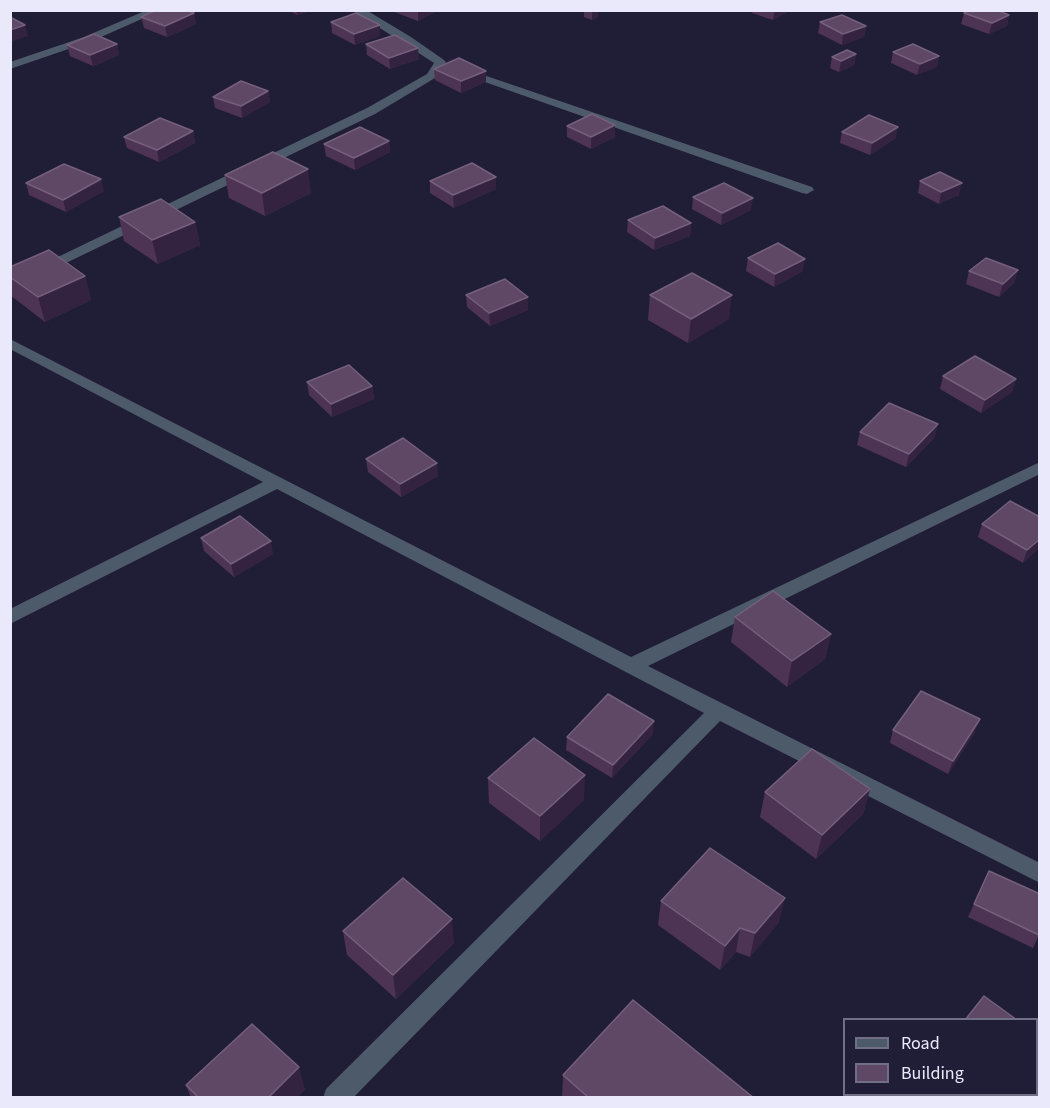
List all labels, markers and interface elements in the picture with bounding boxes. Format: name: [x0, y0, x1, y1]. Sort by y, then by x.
legend: [843, 1018, 1038, 1096]
text: Road: [901, 1031, 940, 1056]
text: Building: [901, 1061, 964, 1086]

